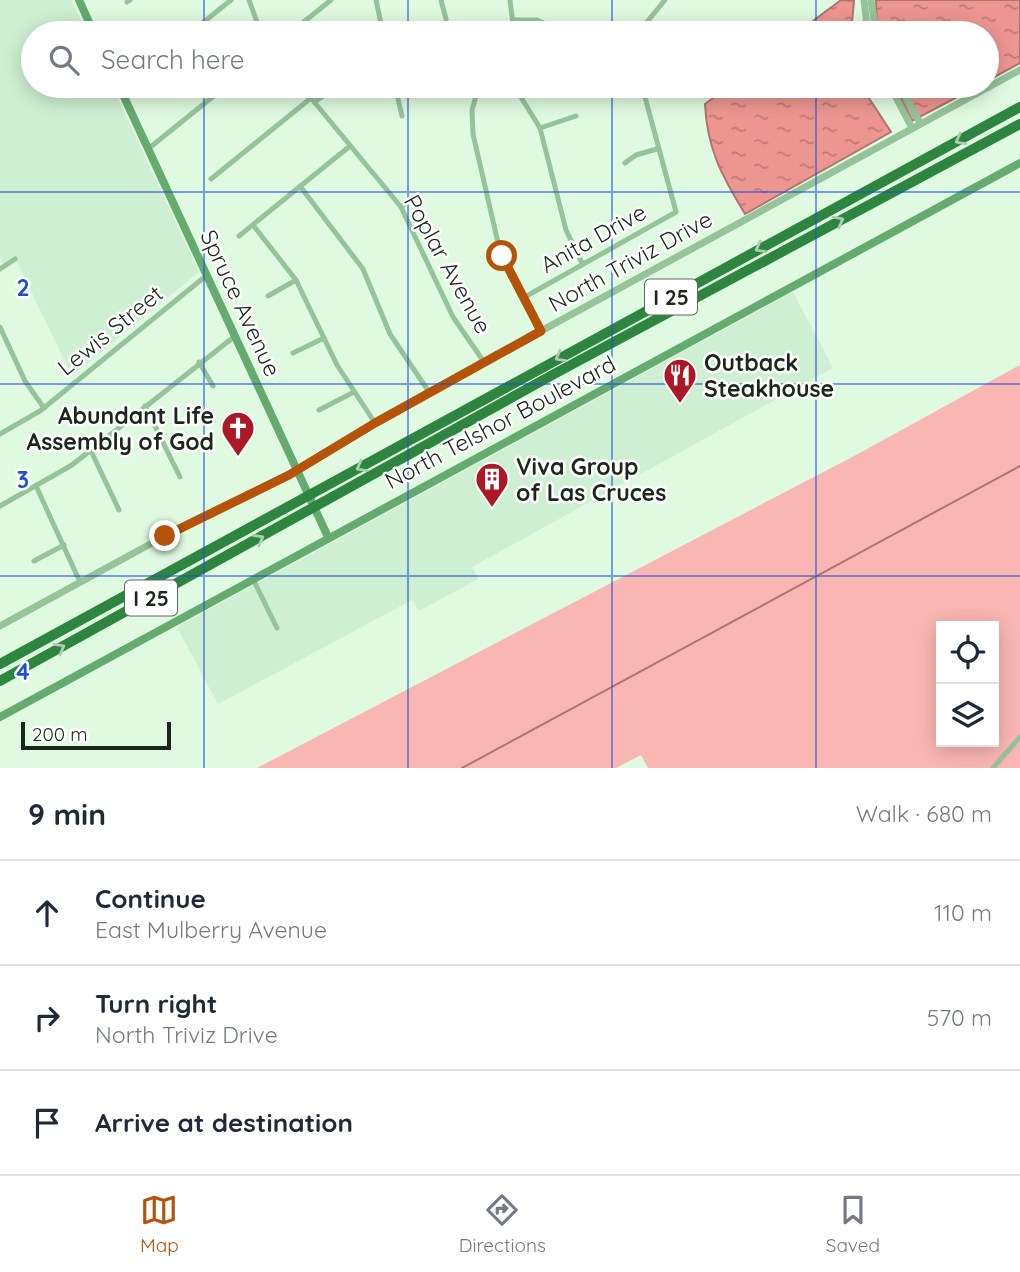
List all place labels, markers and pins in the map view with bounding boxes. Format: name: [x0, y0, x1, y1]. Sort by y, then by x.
place label: Outback Steakhouse: [704, 348, 834, 403]
restaurant icon: Outback Steakhouse: [661, 356, 699, 405]
place label: Abundant Life Assembly of God: [26, 401, 214, 456]
church icon: Abundant Life Assembly of God: [219, 409, 257, 458]
place label: Viva Group of Las Cruces: [516, 452, 666, 507]
building icon: Viva Group of Las Cruces: [473, 460, 511, 509]

